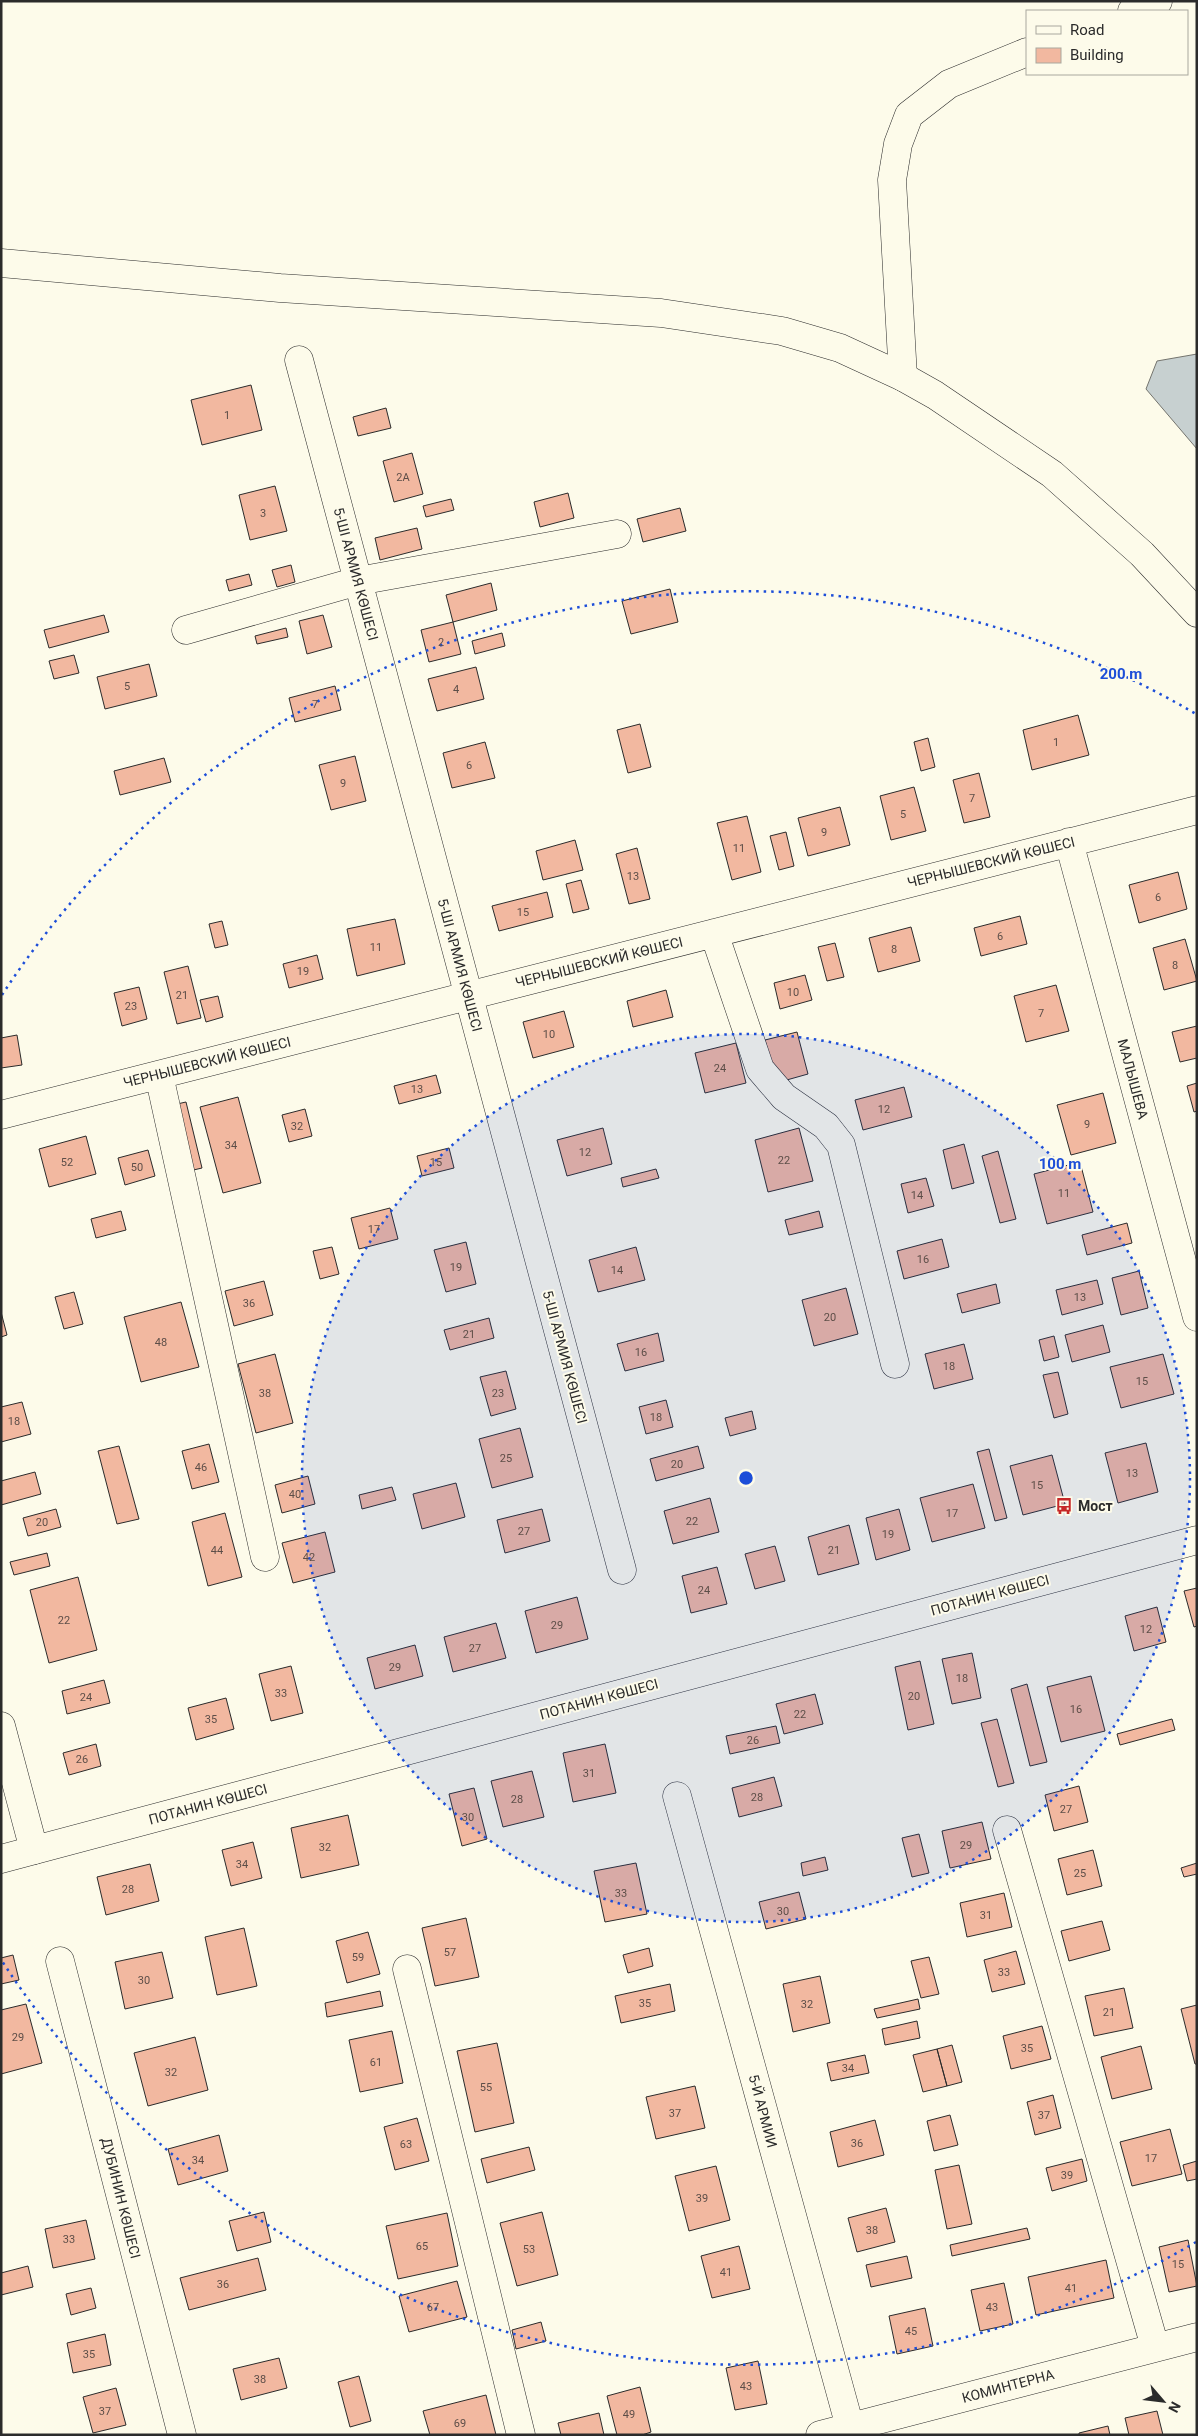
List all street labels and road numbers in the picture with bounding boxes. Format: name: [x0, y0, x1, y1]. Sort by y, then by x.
street label: 5-ШІ АРМИЯ КӨШЕСІ: [331, 506, 381, 642]
street label: ЧЕРНЫШЕВСКИЙ КӨШЕСІ: [905, 833, 1077, 891]
street label: 5-ШІ АРМИЯ КӨШЕСІ: [435, 897, 485, 1033]
street label: ЧЕРНЫШЕВСКИЙ КӨШЕСІ: [513, 933, 685, 991]
street label: ЧЕРНЫШЕВСКИЙ КӨШЕСІ: [121, 1033, 293, 1091]
street label: МАЛЫШЕВА: [1115, 1037, 1151, 1121]
street label: 5-ШІ АРМИЯ КӨШЕСІ: [540, 1289, 590, 1425]
street label: ПОТАНИН КӨШЕСІ: [929, 1571, 1051, 1619]
street label: ПОТАНИН КӨШЕСІ: [538, 1675, 660, 1723]
street label: ПОТАНИН КӨШЕСІ: [147, 1780, 269, 1828]
street label: 5-Й АРМИИ: [746, 2073, 780, 2149]
street label: ДУБИНИН КӨШЕСІ: [98, 2136, 144, 2260]
street label: КОМИНТЕРНА: [960, 2366, 1056, 2406]

